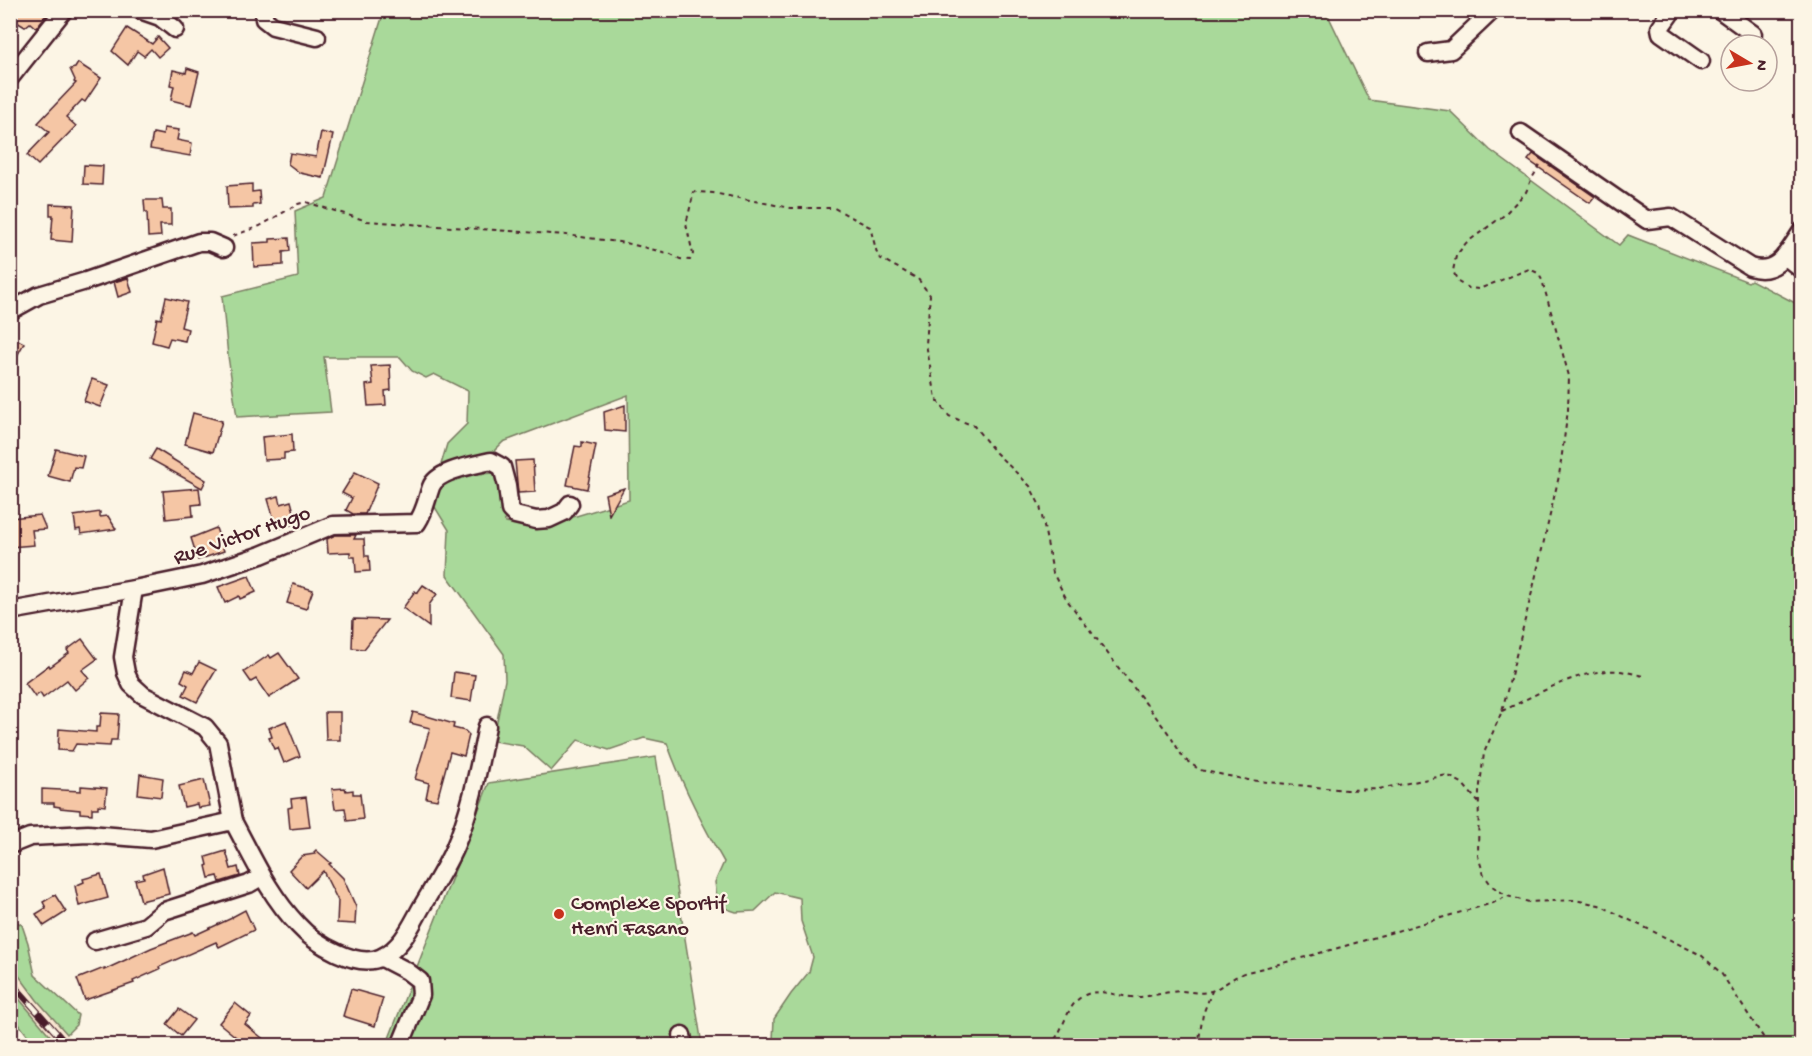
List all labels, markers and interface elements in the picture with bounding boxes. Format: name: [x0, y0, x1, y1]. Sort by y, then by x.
north arrow: [1719, 33, 1779, 93]
text: N: [1750, 58, 1771, 72]
street label: Rue Victor Hugo: [170, 501, 314, 572]
place label: Complexe Sportif Henri Fasano: [571, 892, 728, 943]
marker: Complexe Sportif Henri Fasano: [552, 907, 566, 921]

